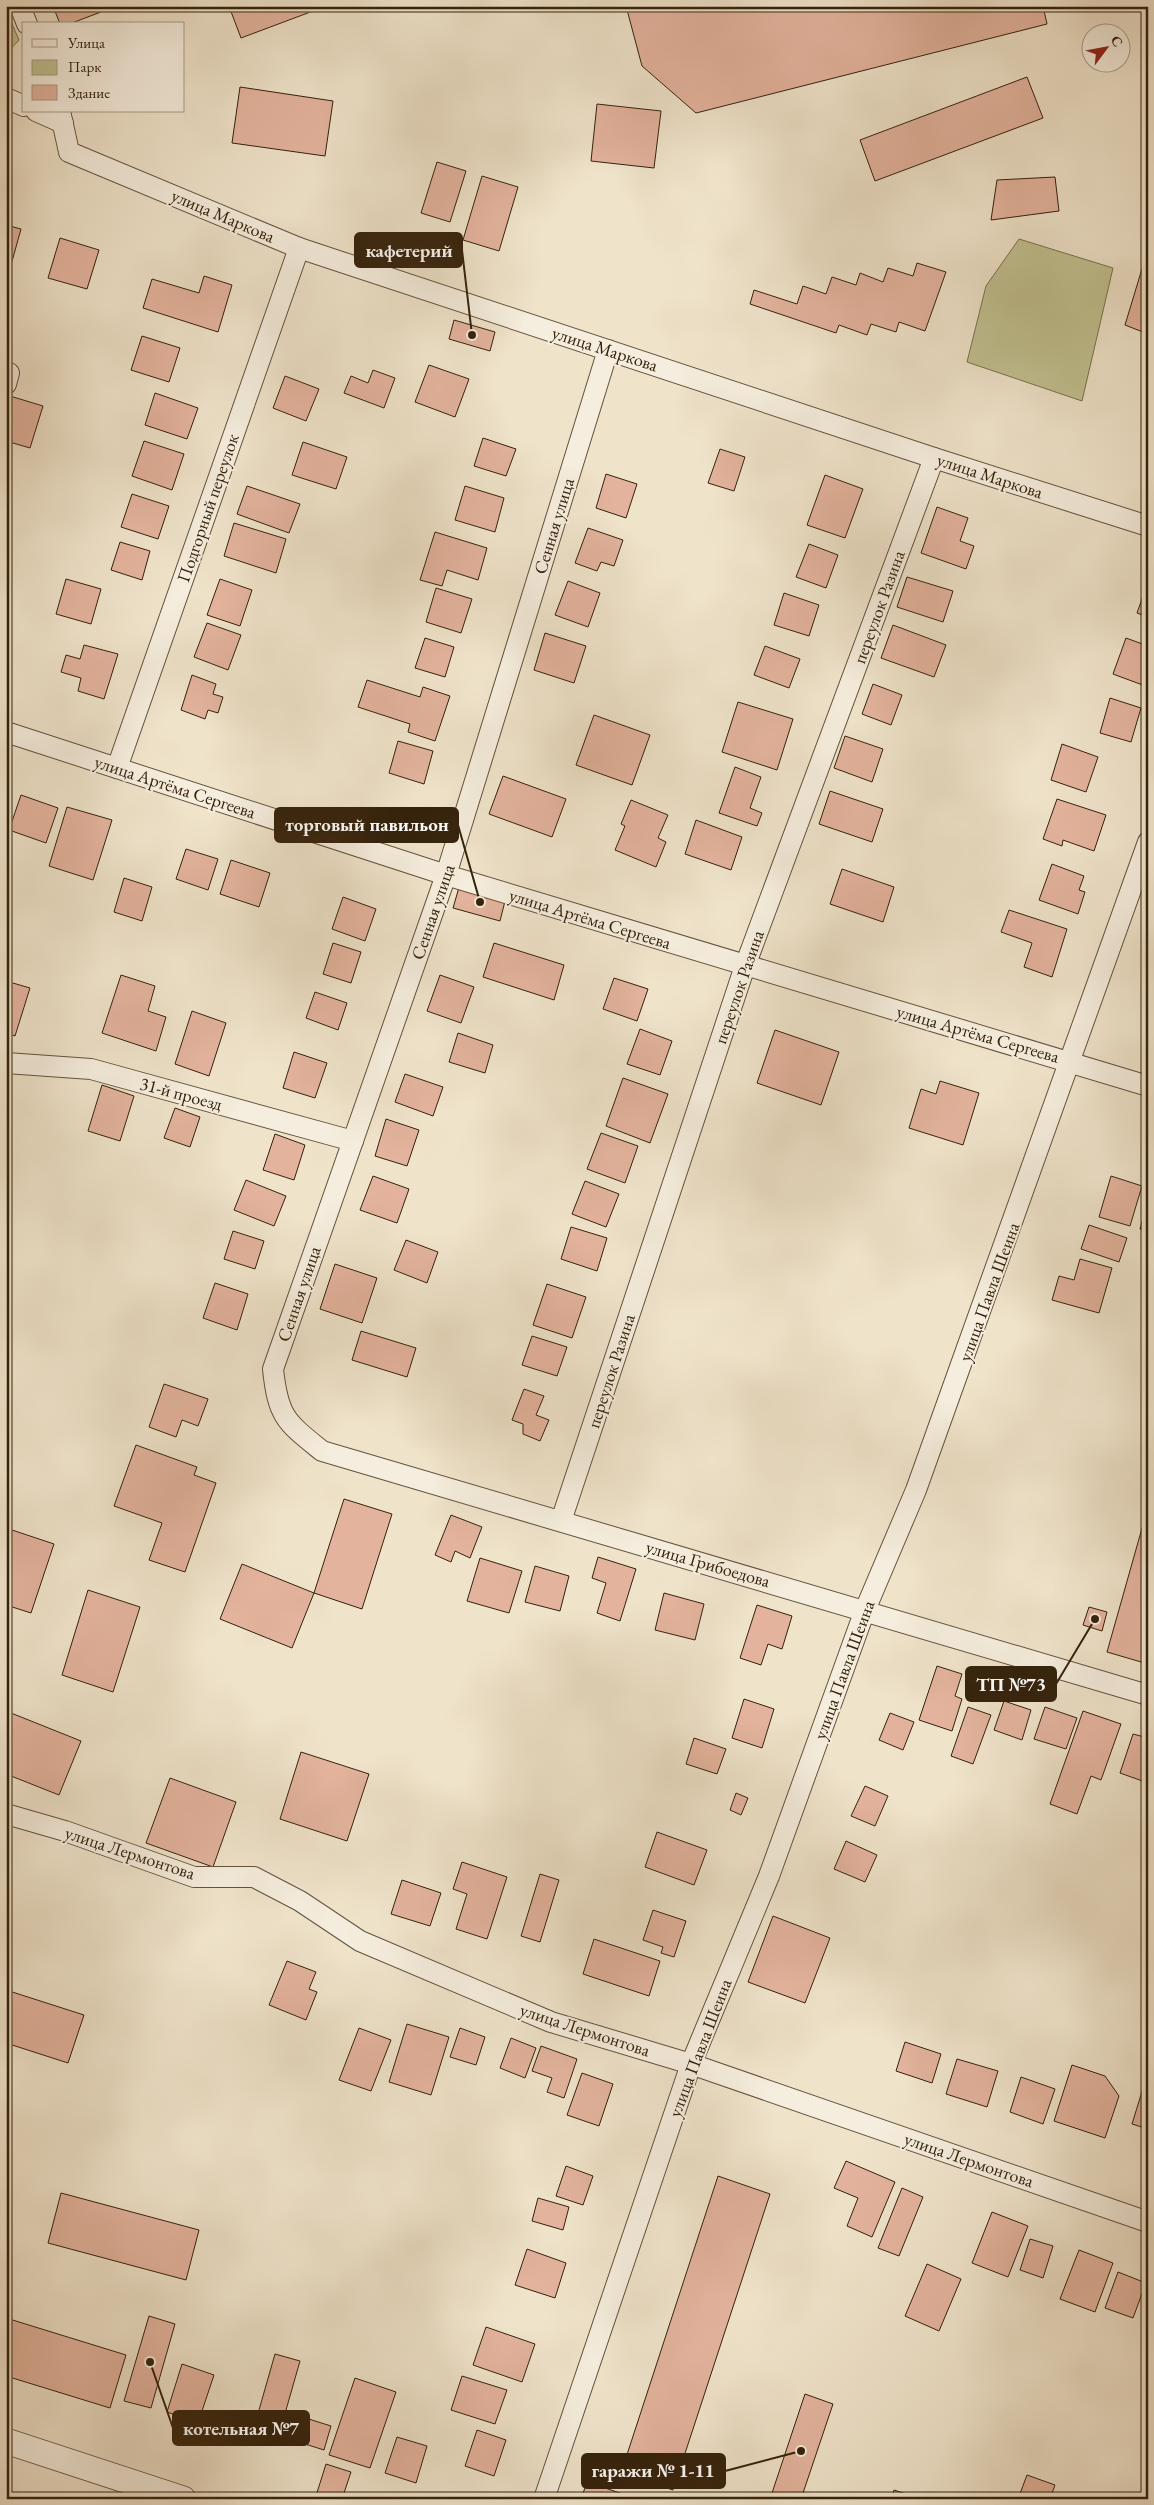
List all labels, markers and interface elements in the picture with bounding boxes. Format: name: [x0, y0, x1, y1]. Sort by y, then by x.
legend: [22, 22, 185, 112]
north arrow: [1082, 22, 1132, 72]
text: С: [1107, 32, 1127, 50]
text: Улица: [67, 33, 105, 52]
text: Парк: [68, 57, 101, 76]
text: Здание: [68, 83, 110, 102]
street label: улица Маркова: [168, 183, 279, 248]
callout: кафетерий: [355, 233, 462, 267]
text: кафетерий: [365, 238, 453, 263]
street label: улица Маркова: [549, 321, 662, 377]
street label: Подгорный переулок: [171, 430, 244, 585]
street label: улица Маркова: [934, 448, 1047, 504]
street label: Сенная улица: [528, 474, 579, 577]
street label: переулок Разина: [847, 546, 910, 666]
street label: улица Артёма Сергеева: [92, 750, 259, 824]
callout: торговый павильон: [275, 808, 458, 842]
text: торговый павильон: [285, 812, 449, 837]
street label: Сенная улица: [405, 860, 460, 963]
street label: улица Артёма Сергеева: [506, 883, 675, 954]
street label: переулок Разина: [708, 926, 769, 1047]
street label: улица Артёма Сергеева: [894, 999, 1063, 1068]
street label: 31-й проезд: [137, 1071, 225, 1116]
street label: улица Павла Шеина: [953, 1218, 1025, 1364]
street label: Сенная улица: [271, 1242, 326, 1345]
street label: переулок Разина: [581, 1310, 640, 1431]
street label: улица Грибоедова: [643, 1535, 774, 1592]
street label: улица Павла Шеина: [808, 1596, 880, 1742]
callout: ТП №73: [966, 1667, 1056, 1701]
text: ТП №73: [976, 1672, 1046, 1697]
street label: улица Лермонтова: [62, 1821, 199, 1885]
street label: улица Павла Шеина: [663, 1975, 737, 2120]
street label: улица Лермонтова: [517, 1998, 654, 2062]
street label: улица Лермонтова: [901, 2127, 1038, 2193]
callout: котельная №7: [173, 2411, 309, 2445]
text: котельная №7: [183, 2416, 300, 2441]
callout: гаражи № 1-11: [582, 2454, 725, 2488]
text: гаражи № 1-11: [591, 2458, 715, 2483]

